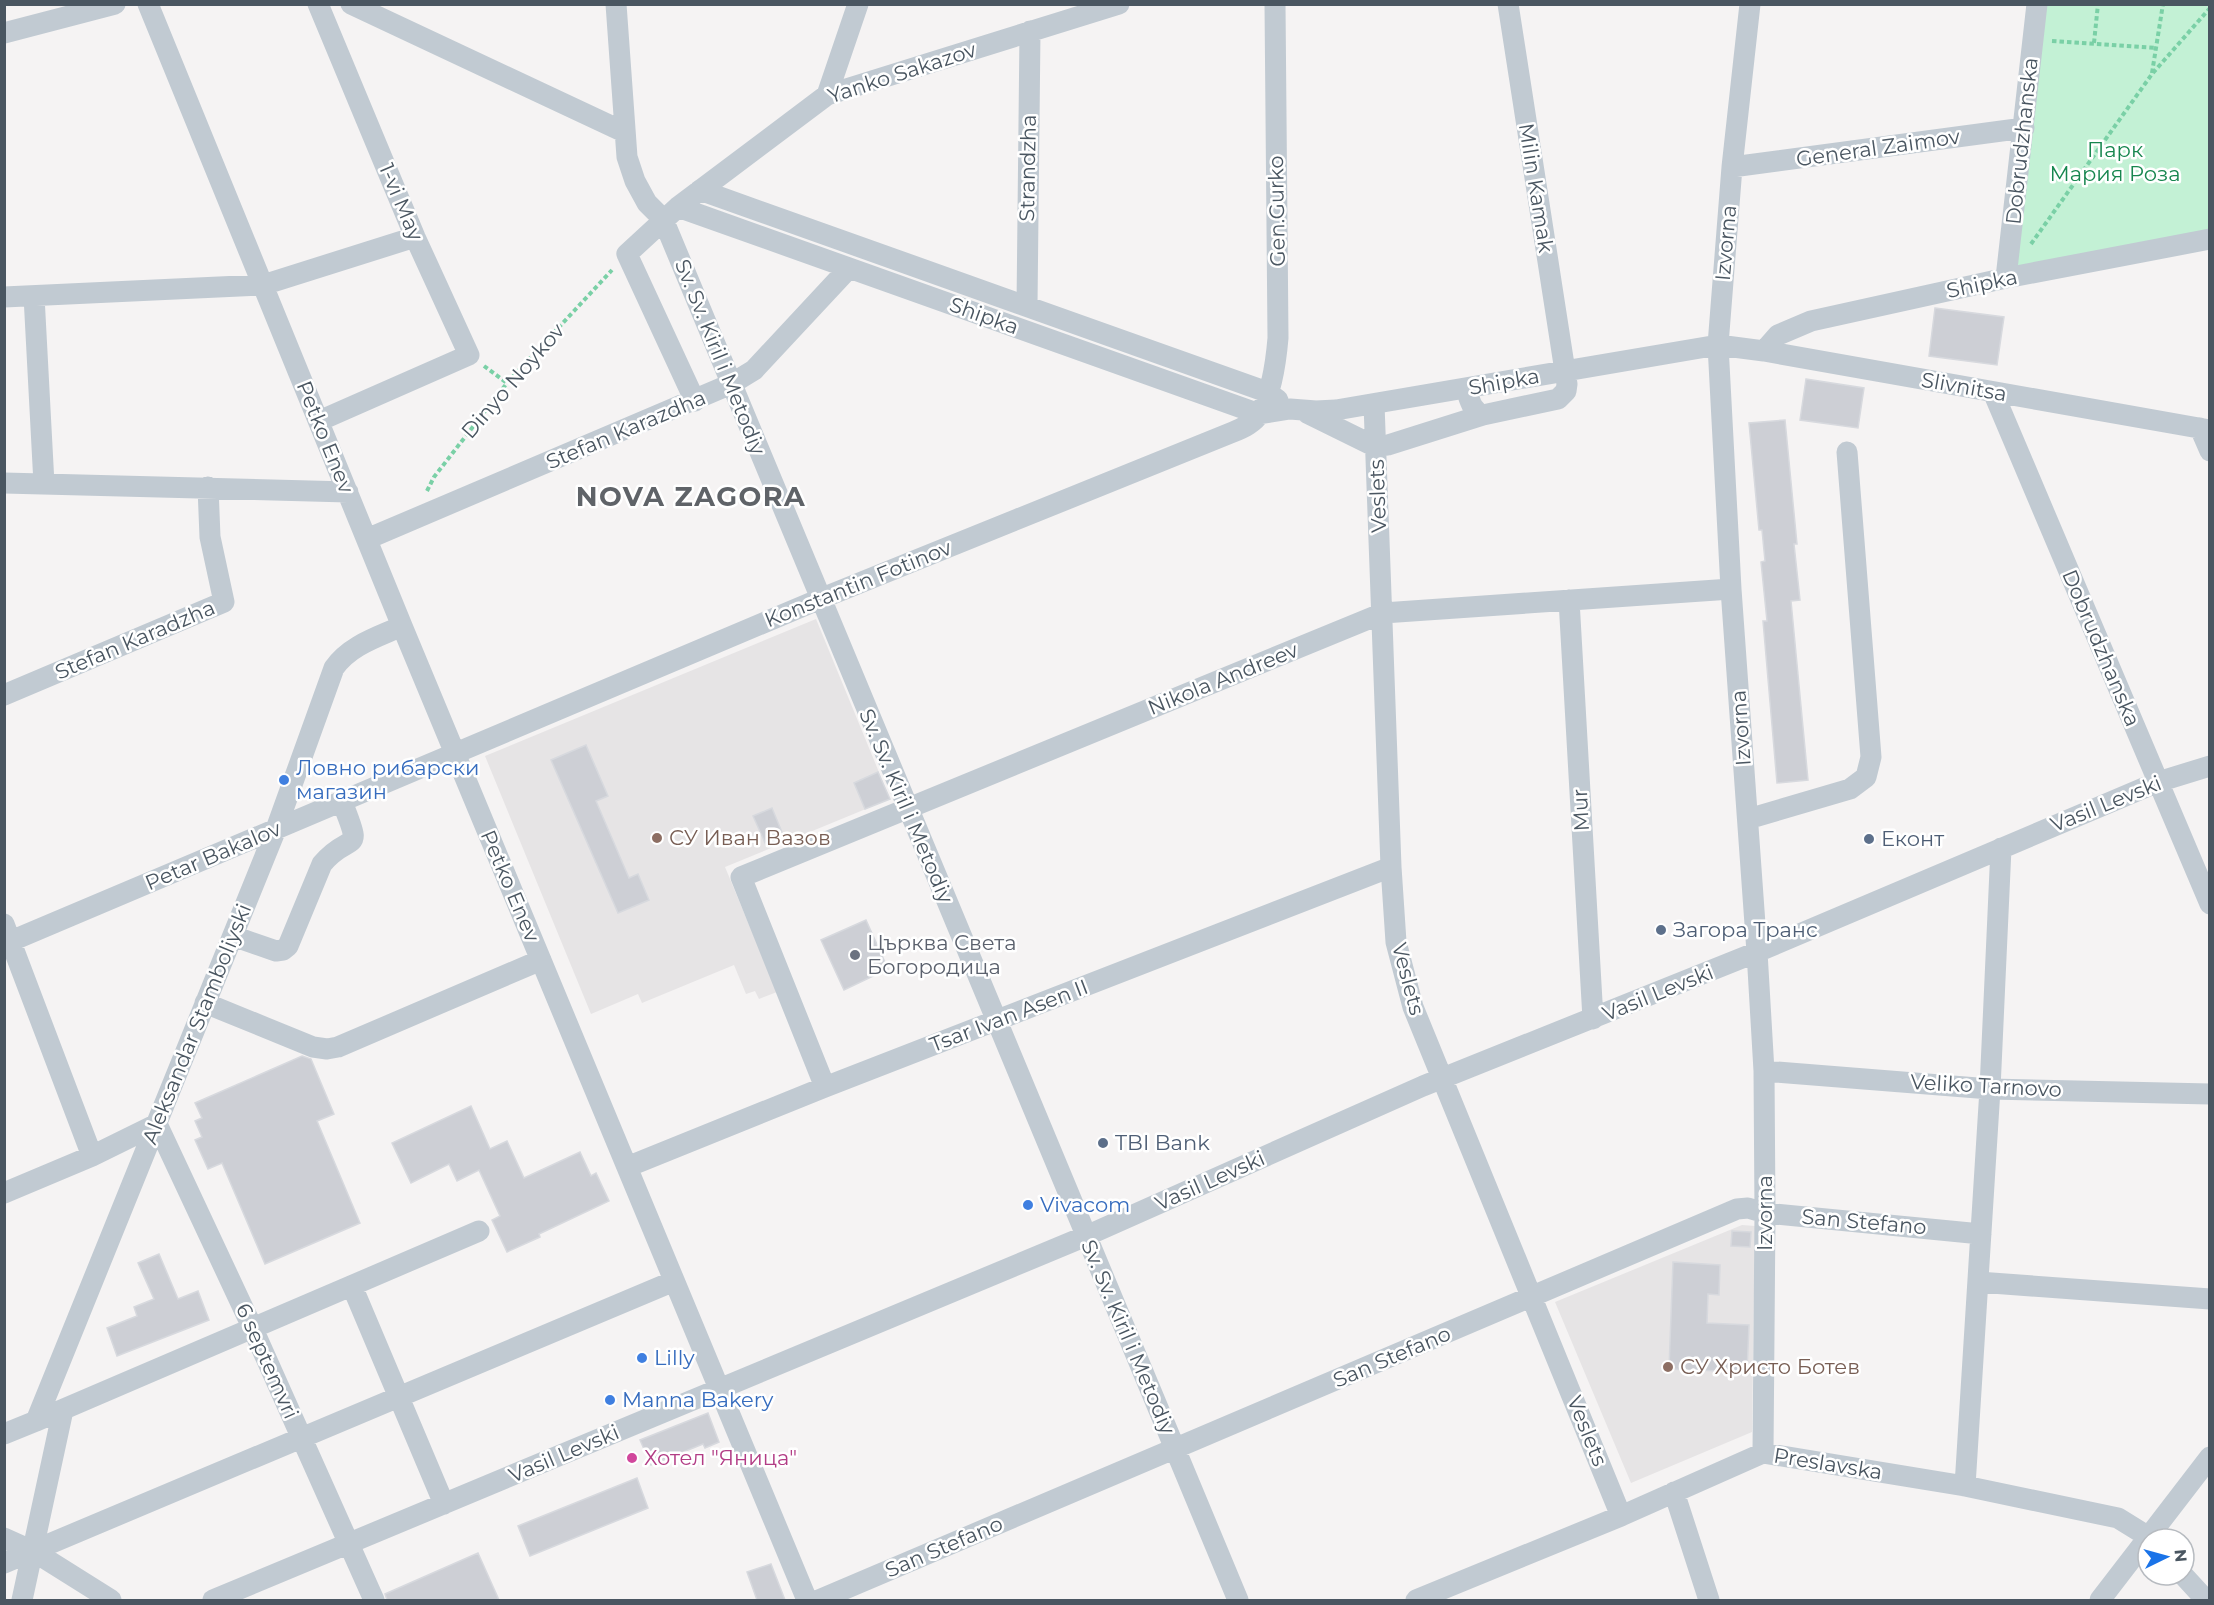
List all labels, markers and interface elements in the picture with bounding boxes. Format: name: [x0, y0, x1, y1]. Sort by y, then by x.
street label: Yanko Sakazov: [825, 37, 980, 108]
street label: Dobrudzhanska: [2000, 56, 2043, 226]
street label: Strandzha: [1014, 114, 1041, 222]
street label: Milin Kamak: [1514, 121, 1559, 255]
street label: General Zaimov: [1794, 124, 1962, 171]
park label: Парк Мария Роза: [2050, 137, 2180, 186]
street label: Gen.Gurko: [1263, 155, 1290, 267]
street label: 1-vi May: [374, 159, 429, 245]
street label: Izvorna: [1710, 204, 1741, 282]
street label: Sv. Sv. Kiril i Metodiy: [670, 255, 771, 459]
street label: Shipka: [1944, 264, 2020, 303]
street label: Shipka: [946, 292, 1022, 340]
street label: Dinyo Noykov: [456, 318, 570, 443]
street label: Shipka: [1466, 363, 1541, 400]
street label: Slivnitsa: [1919, 367, 2009, 406]
street label: Petko Enev: [292, 377, 360, 497]
street label: Stefan Karazdha: [542, 385, 709, 474]
street label: Veslets: [1364, 459, 1391, 533]
district label: NOVA ZAGORA: [576, 480, 806, 513]
street label: Konstantin Fotinov: [761, 534, 955, 632]
street label: Dobrudzhanska: [2057, 566, 2146, 730]
street label: Stefan Karadzha: [51, 595, 219, 685]
street label: Nikola Andreev: [1144, 637, 1302, 720]
street label: Izvorna: [1725, 689, 1756, 767]
street label: Sv. Sv. Kiril i Metodiy: [854, 705, 959, 907]
place label: Ловно рибарски магазин: [296, 755, 479, 804]
street label: Vasil Levski: [2047, 770, 2165, 837]
marker: Ловно рибарски магазин: [277, 773, 291, 787]
street label: Mur: [1567, 788, 1594, 832]
street label: Petar Bakalov: [141, 816, 285, 895]
place label: СУ Иван Вазов: [669, 825, 831, 850]
street label: Petko Enev: [476, 826, 545, 946]
place label: Еконт: [1881, 826, 1944, 851]
marker: СУ Иван Вазов: [650, 831, 664, 845]
marker: Еконт: [1862, 832, 1876, 846]
street label: Aleksandar Stamboliyski: [137, 900, 256, 1148]
place label: Загора Транс: [1673, 917, 1818, 942]
marker: Загора Транс: [1654, 923, 1668, 937]
place label: Църква Света Богородица: [867, 930, 1016, 979]
street label: Veslets: [1387, 940, 1430, 1018]
marker: Църква Света Богородица: [848, 948, 862, 962]
street label: Vasil Levski: [1599, 959, 1717, 1026]
street label: Tsar Ivan Asen II: [926, 974, 1091, 1057]
street label: Veliko Tarnovo: [1910, 1069, 2062, 1102]
place label: TBI Bank: [1115, 1130, 1210, 1155]
marker: TBI Bank: [1096, 1136, 1110, 1150]
street label: Vasil Levski: [1151, 1145, 1268, 1216]
street label: Izvorna: [1752, 1175, 1777, 1251]
place label: Vivacom: [1040, 1192, 1130, 1217]
marker: Vivacom: [1021, 1198, 1035, 1212]
street label: San Stefano: [1800, 1204, 1928, 1239]
street label: Sv. Sv. Kiril i Metodiy: [1076, 1236, 1181, 1438]
street label: 6 septemvri: [231, 1299, 304, 1422]
street label: San Stefano: [1329, 1321, 1454, 1393]
place label: Lilly: [654, 1345, 695, 1370]
marker: Lilly: [635, 1351, 649, 1365]
place label: СУ Христо Ботев: [1680, 1354, 1860, 1379]
marker: СУ Христо Ботев: [1661, 1360, 1675, 1374]
place label: Manna Bakery: [622, 1387, 774, 1412]
street label: Veslets: [1562, 1392, 1613, 1470]
marker: Manna Bakery: [603, 1393, 617, 1407]
street label: Vasil Levski: [505, 1419, 623, 1488]
street label: Preslavska: [1772, 1443, 1884, 1484]
place label: Хотел "Яница": [644, 1445, 797, 1470]
marker: Хотел "Яница": [625, 1451, 639, 1465]
street label: San Stefano: [881, 1511, 1006, 1583]
north arrow: [2136, 1527, 2196, 1587]
text: N: [2170, 1548, 2190, 1563]

